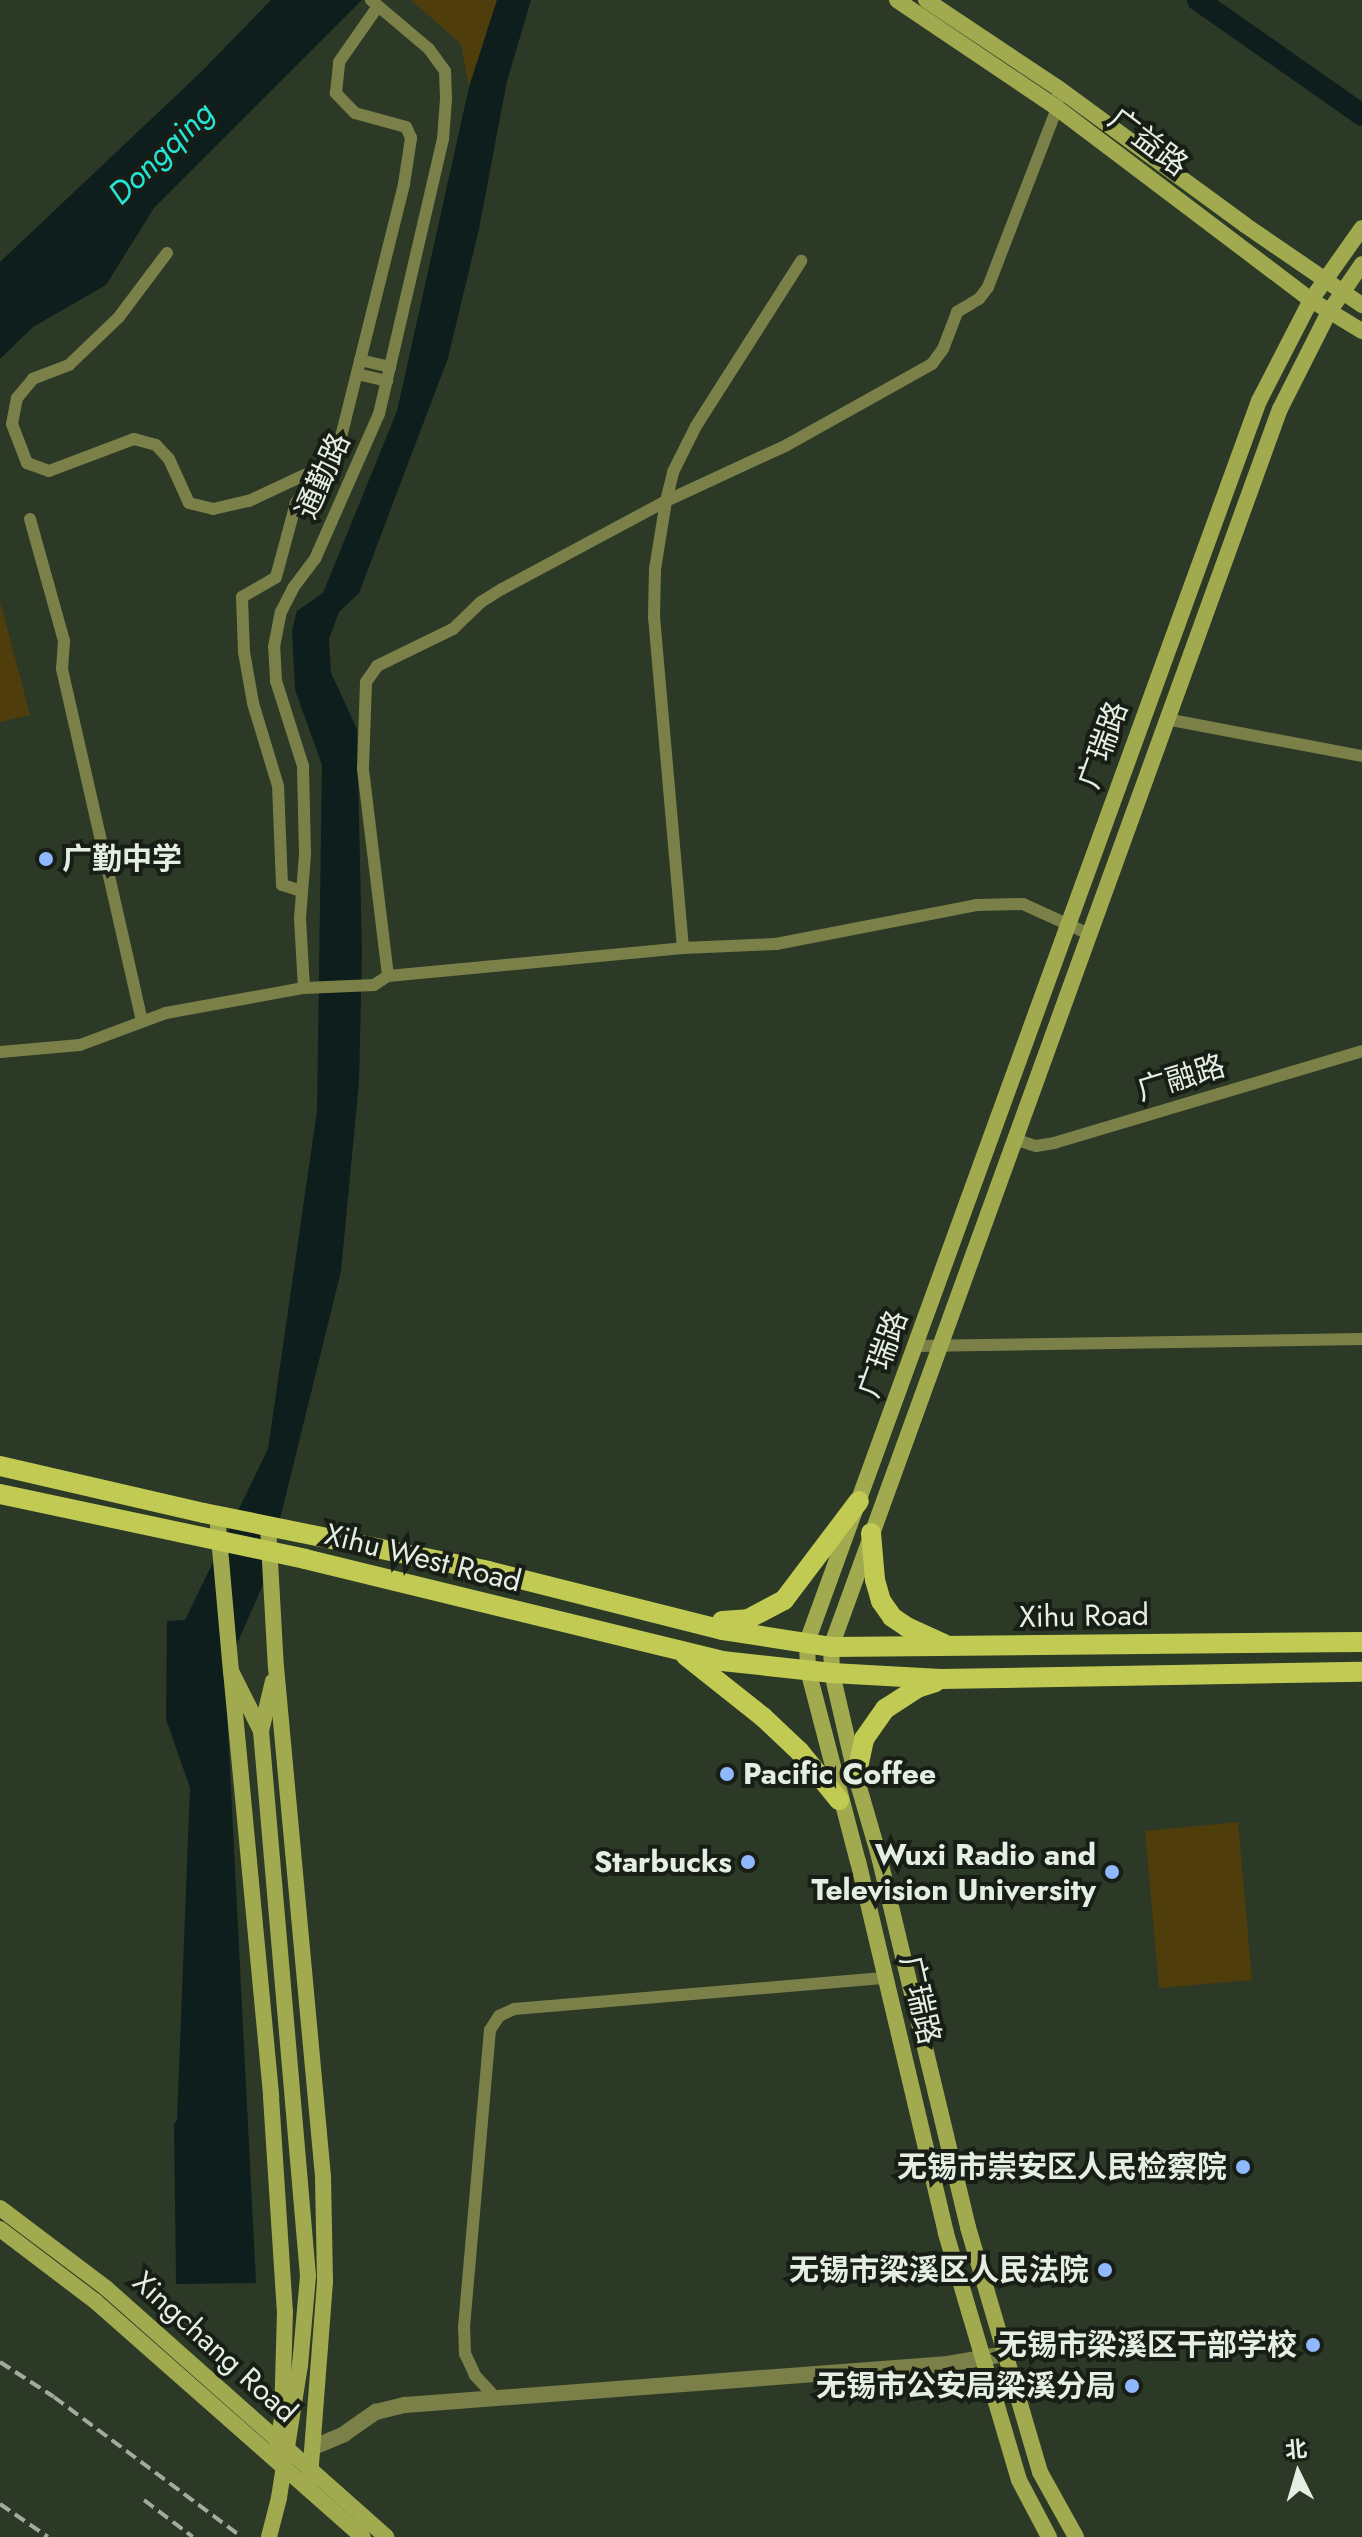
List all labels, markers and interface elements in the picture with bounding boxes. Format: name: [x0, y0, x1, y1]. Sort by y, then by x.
water label: Dongqing: [100, 93, 222, 213]
street label: 广益路: [1101, 101, 1195, 183]
street label: 通勤路: [288, 428, 358, 524]
street label: 广瑞路: [1071, 697, 1135, 793]
place label: 广勤中学: [62, 841, 182, 877]
marker: 广勤中学: [37, 850, 55, 868]
street label: 广融路: [1133, 1048, 1229, 1108]
street label: 广瑞路: [851, 1306, 915, 1402]
street label: Xihu West Road: [321, 1516, 525, 1600]
street label: Xihu Road: [1019, 1597, 1149, 1635]
place label: Pacific Coffee: [743, 1756, 936, 1792]
marker: Pacific Coffee: [718, 1765, 736, 1783]
place label: Wuxi Radio and Television University: [812, 1837, 1096, 1908]
place label: Starbucks: [594, 1844, 732, 1880]
marker: Starbucks: [739, 1853, 757, 1871]
marker: Wuxi Radio and Television University: [1103, 1863, 1121, 1881]
street label: 广瑞路: [892, 1952, 948, 2048]
place label: 无锡市崇安区人民检察院: [897, 2149, 1227, 2185]
marker: 无锡市崇安区人民检察院: [1234, 2158, 1252, 2176]
place label: 无锡市梁溪区人民法院: [789, 2252, 1089, 2288]
marker: 无锡市梁溪区人民法院: [1096, 2261, 1114, 2279]
street label: Xingchang Road: [126, 2264, 304, 2430]
place label: 无锡市梁溪区干部学校: [997, 2327, 1297, 2363]
marker: 无锡市梁溪区干部学校: [1304, 2336, 1322, 2354]
place label: 无锡市公安局梁溪分局: [816, 2368, 1116, 2404]
marker: 无锡市公安局梁溪分局: [1123, 2377, 1141, 2395]
text: 北: [1284, 2432, 1308, 2466]
north arrow: [1258, 2433, 1338, 2513]

